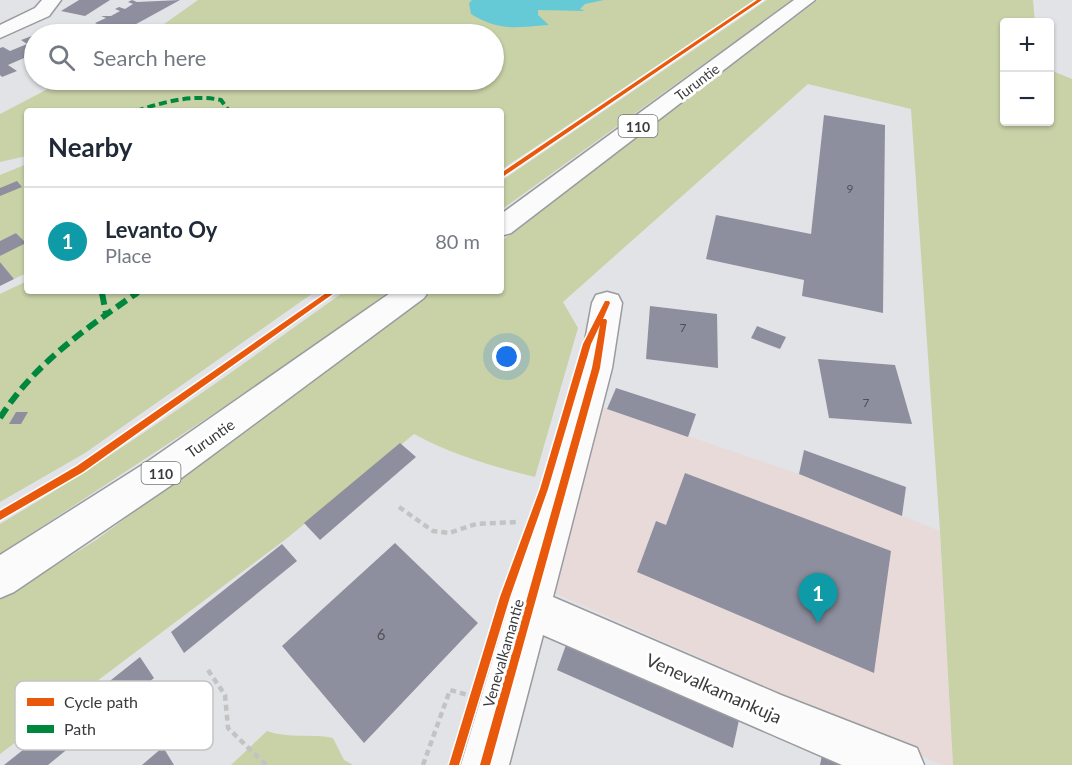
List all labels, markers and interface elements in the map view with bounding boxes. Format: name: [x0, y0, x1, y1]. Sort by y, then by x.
map controls: [1000, 18, 1054, 126]
button: +: [1000, 18, 1054, 72]
search box: [24, 24, 504, 90]
icon: search: [45, 41, 78, 74]
text: Search here: [93, 44, 206, 71]
street label: Turuntie: [671, 60, 723, 104]
button: −: [1000, 72, 1054, 126]
road number: 110: [618, 115, 658, 137]
text: Nearby: [48, 131, 133, 163]
house number: 9: [847, 181, 854, 196]
text: Levanto Oy: [105, 216, 217, 243]
text: 1: [62, 229, 73, 253]
text: 80 m: [435, 229, 480, 253]
text: Place: [105, 243, 152, 267]
house number: 7: [680, 320, 687, 335]
your location: [492, 342, 521, 371]
house number: 7: [863, 395, 870, 410]
street label: Turuntie: [182, 415, 238, 461]
road number: 110: [142, 462, 180, 484]
pin: 1: [798, 574, 838, 623]
street label: Venevalkamantie: [479, 597, 527, 709]
house number: 6: [377, 625, 386, 643]
street label: Venevalkamankuja: [643, 648, 785, 728]
legend: [15, 681, 213, 750]
text: Cycle path: [64, 692, 138, 711]
text: Path: [64, 719, 96, 738]

